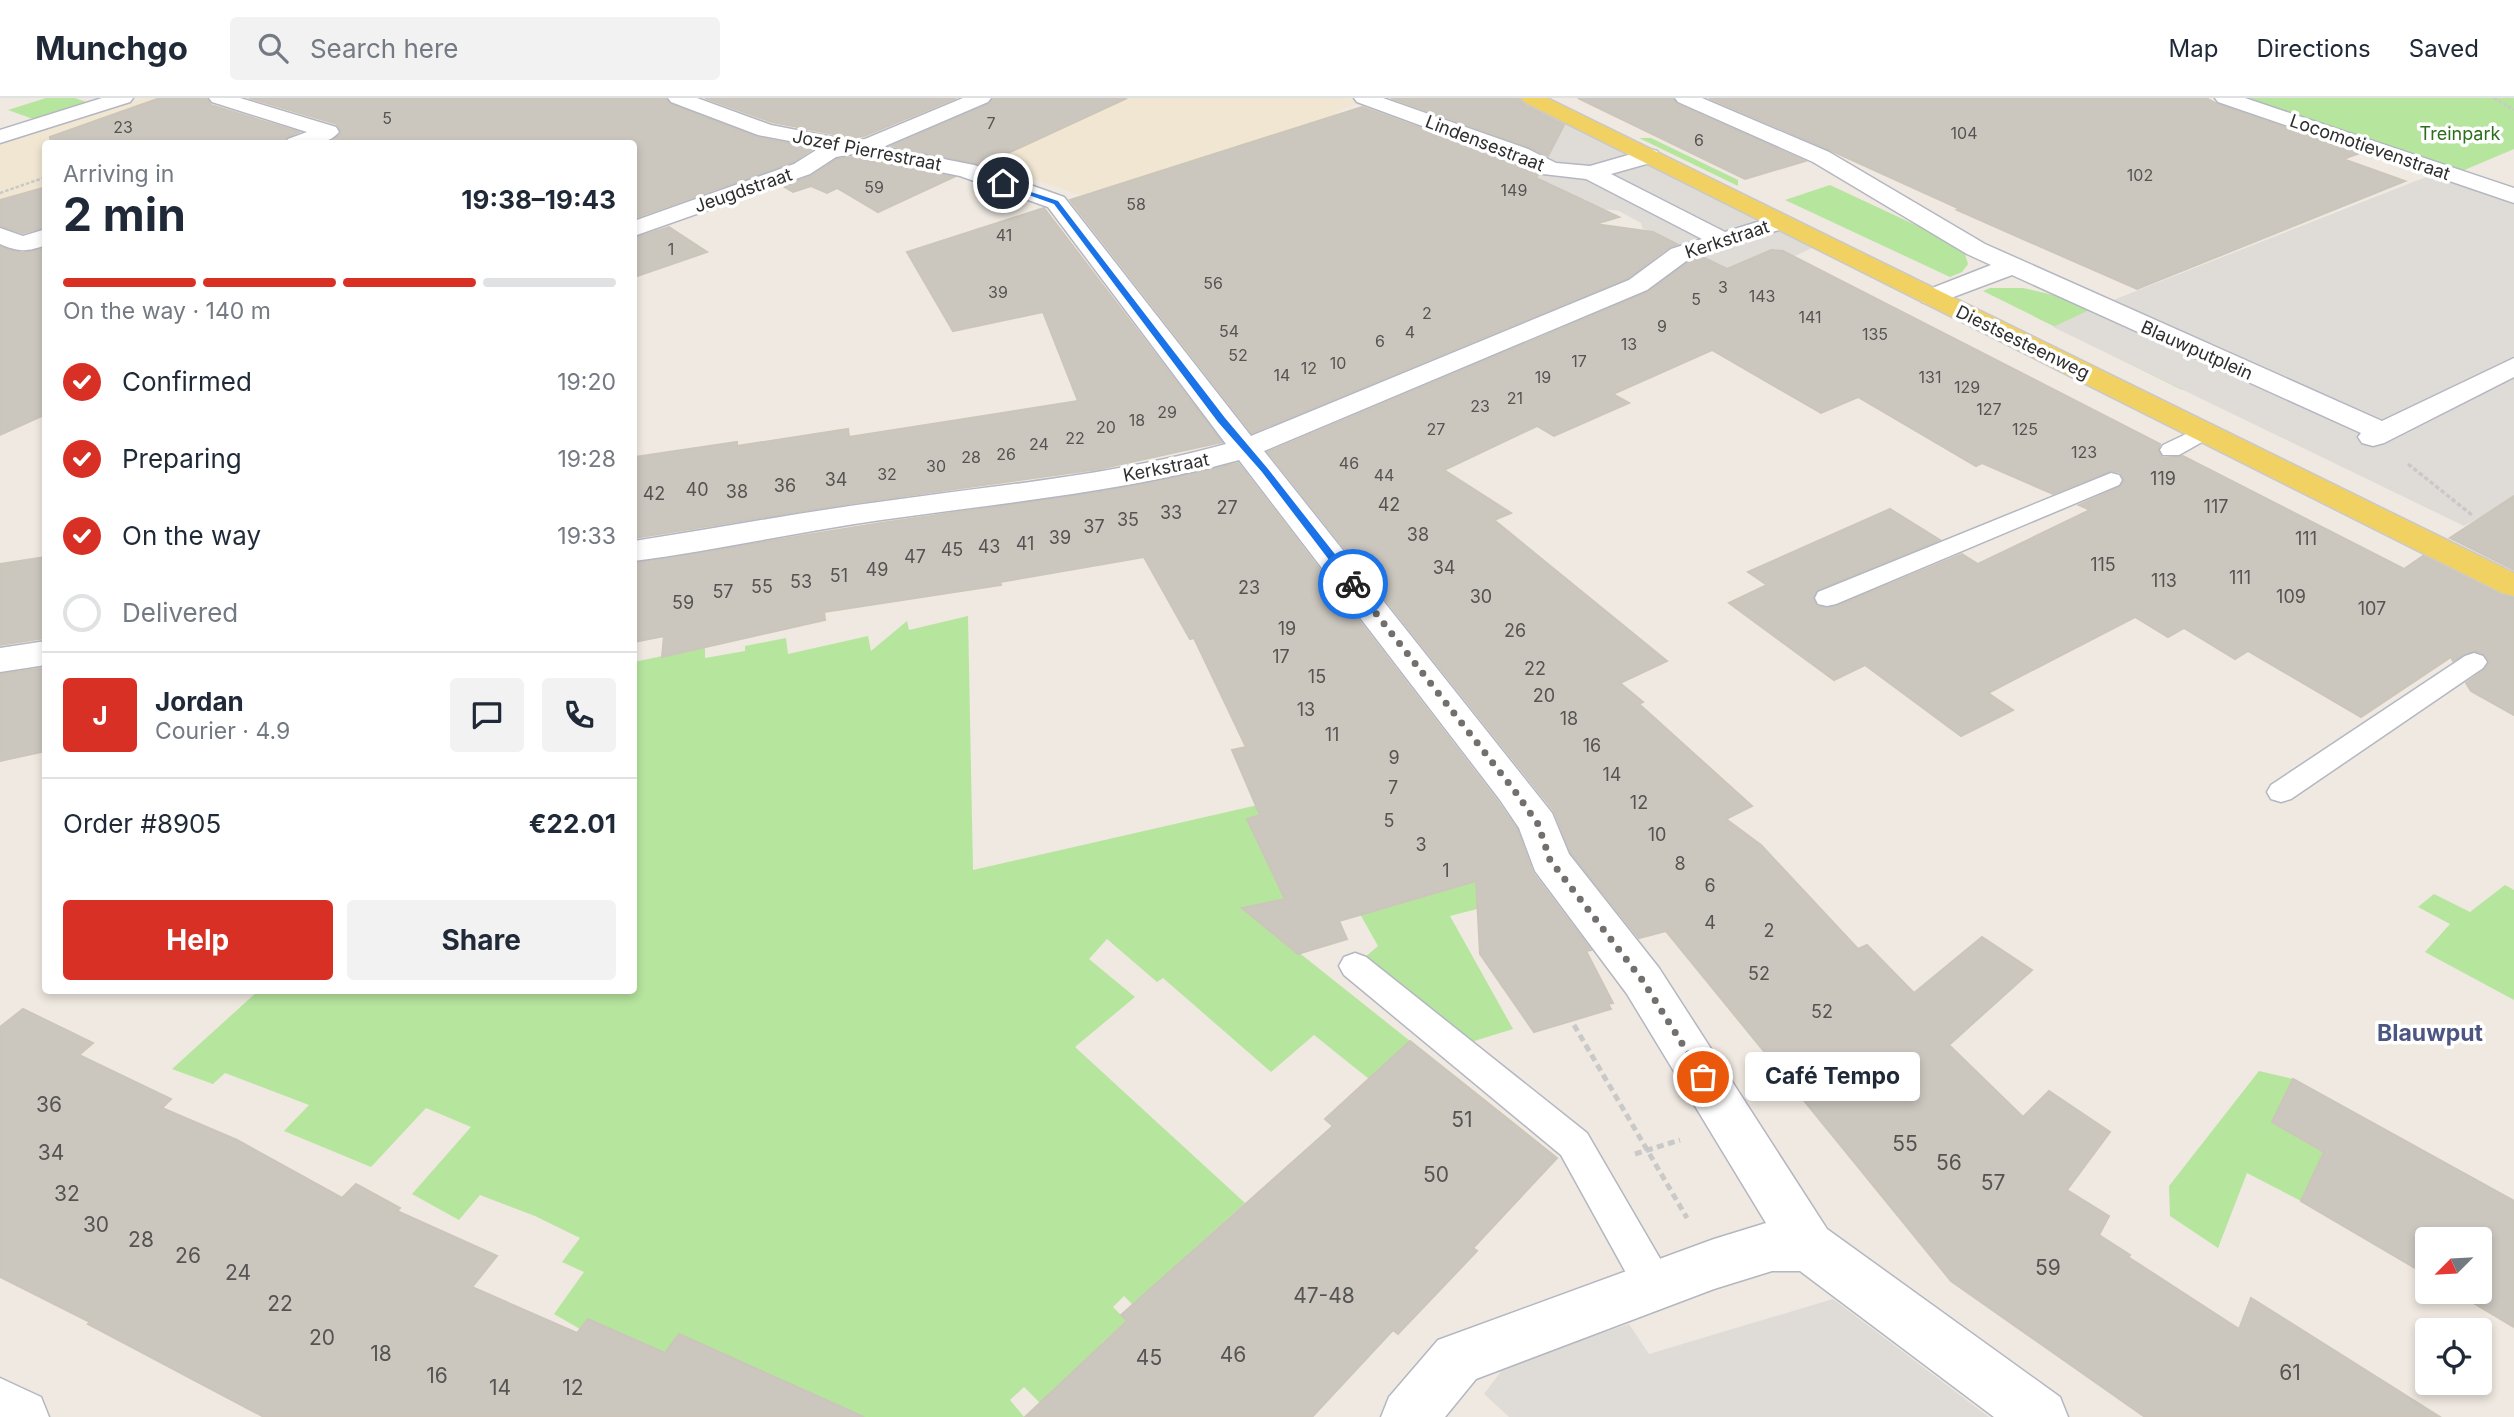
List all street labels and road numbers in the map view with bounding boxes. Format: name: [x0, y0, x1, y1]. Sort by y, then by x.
street label: Locomotievenstraat: [2287, 110, 2453, 184]
street label: Lindensestraat: [1423, 111, 1547, 175]
street label: Jozef Pierrestraat: [791, 125, 943, 175]
street label: Jeugdstraat: [691, 163, 795, 216]
street label: Kerkstraat: [1682, 216, 1772, 262]
street label: Diestsesteenweg: [1953, 301, 2093, 383]
street label: Blauwputplein: [2138, 316, 2256, 384]
street label: Kerkstraat: [1121, 448, 1211, 486]

